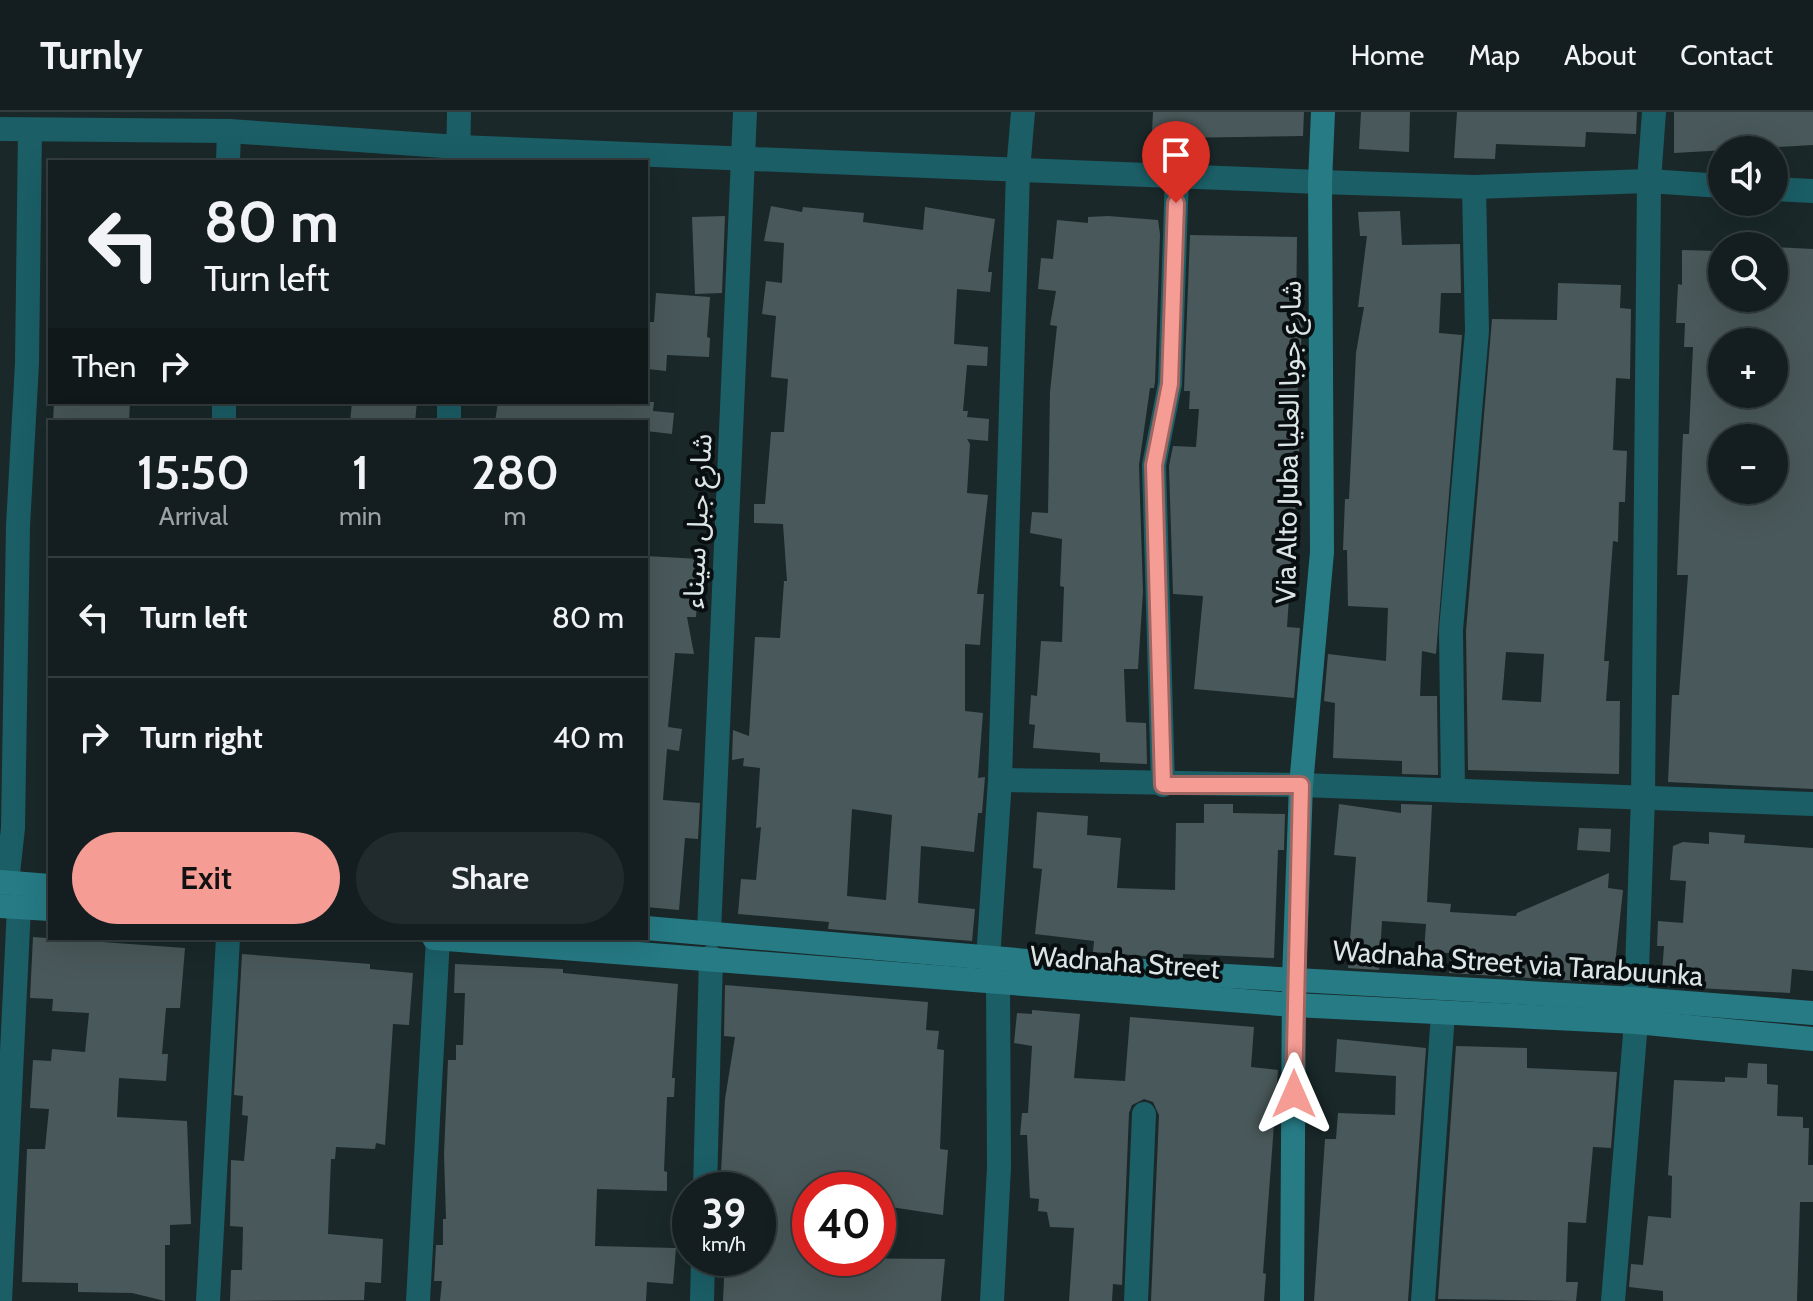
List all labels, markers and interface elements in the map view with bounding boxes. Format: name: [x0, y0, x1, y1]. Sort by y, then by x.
text: Turnly: [40, 32, 143, 79]
text: Home: [1351, 38, 1424, 72]
text: Map: [1468, 38, 1520, 72]
text: About: [1564, 38, 1636, 72]
text: Contact: [1680, 38, 1773, 72]
pin: [1142, 121, 1210, 203]
icon: arrive: [1154, 133, 1198, 177]
map controls: [1708, 136, 1788, 504]
button: sound: [1708, 136, 1788, 216]
text: 80 m: [204, 188, 339, 256]
icon: left: [72, 192, 176, 296]
button: search: [1708, 232, 1788, 312]
text: Turn left: [204, 256, 329, 300]
street label: Via Alto Juba شارع جوبا العليا: [1268, 280, 1312, 604]
button: +: [1708, 328, 1788, 408]
icon: right: [152, 344, 196, 388]
text: Then: [72, 348, 136, 385]
button: −: [1708, 424, 1788, 504]
street label: شارع جبل سيناء: [675, 433, 723, 610]
text: 15:50: [137, 443, 250, 501]
text: 1: [352, 443, 369, 501]
text: 280: [471, 443, 559, 501]
text: Arrival: [159, 500, 228, 532]
text: min: [339, 500, 382, 532]
text: m: [504, 500, 526, 532]
icon: left: [72, 595, 116, 639]
text: Turn left: [140, 599, 248, 636]
text: 80 m: [552, 599, 624, 636]
icon: right: [72, 715, 116, 759]
text: Turn right: [140, 719, 263, 756]
text: 40 m: [553, 719, 624, 756]
button: Exit: [72, 832, 340, 924]
button: Share: [356, 832, 624, 924]
street label: Wadnaha Street via Tarabuunka: [1332, 933, 1705, 993]
street label: Wadnaha Street: [1029, 938, 1221, 986]
position arrow: [1252, 1052, 1336, 1136]
speed limit sign: 40: [792, 1172, 896, 1276]
text: 39: [702, 1189, 746, 1238]
text: km/h: [702, 1232, 746, 1256]

